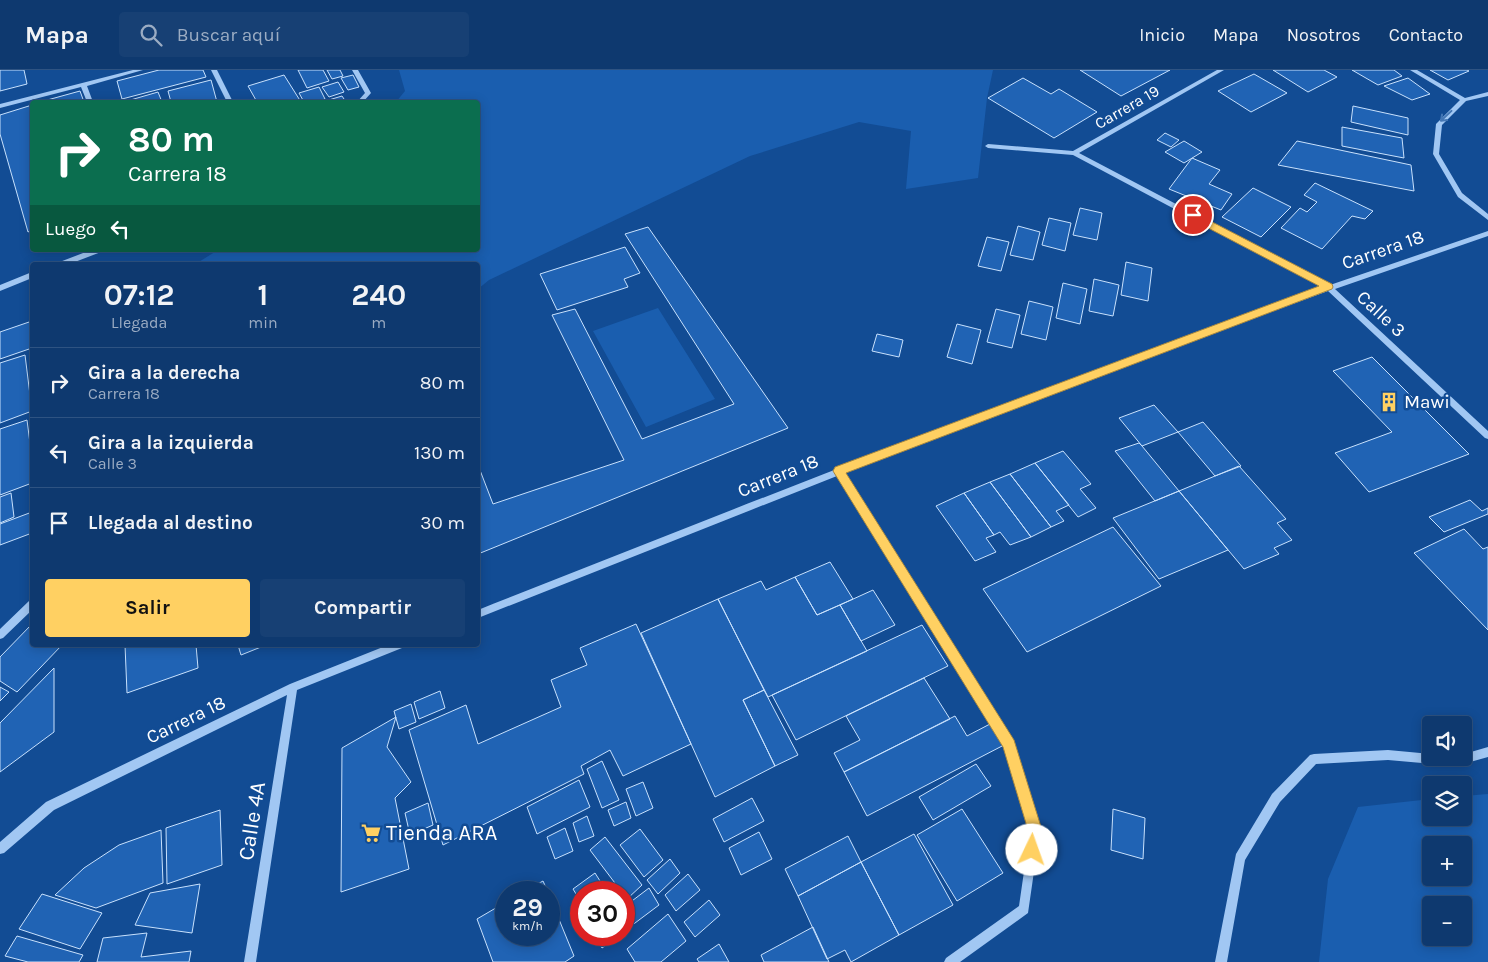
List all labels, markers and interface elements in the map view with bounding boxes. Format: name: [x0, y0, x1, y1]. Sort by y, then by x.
search box: [119, 12, 469, 57]
text: Mapa: [25, 21, 89, 49]
icon: search: [137, 21, 165, 49]
text: Buscar aquí: [177, 24, 280, 46]
text: Inicio: [1139, 24, 1185, 46]
text: Mapa: [1213, 24, 1259, 46]
text: Nosotros: [1287, 24, 1361, 46]
text: Contacto: [1389, 24, 1463, 46]
street label: Carrera 19: [1091, 81, 1163, 133]
one-way arrow: [1440, 110, 1453, 122]
text: 80 m: [128, 119, 215, 160]
icon: right: [45, 120, 110, 185]
text: Carrera 18: [128, 161, 227, 187]
pin: [1172, 194, 1214, 236]
icon: arrive: [1179, 201, 1207, 229]
icon: left: [106, 215, 134, 243]
text: Luego: [45, 218, 96, 240]
street label: Carrera 18: [1339, 226, 1427, 274]
text: 07:12: [104, 277, 175, 313]
text: 1: [258, 277, 268, 313]
text: 240: [351, 277, 406, 313]
street label: Calle 3: [1352, 286, 1410, 342]
text: Llegada: [111, 313, 167, 332]
text: min: [248, 313, 278, 332]
text: m: [371, 313, 386, 332]
text: Gira a la derecha: [88, 362, 240, 384]
icon: right: [45, 369, 73, 397]
text: 80 m: [420, 372, 465, 394]
text: Carrera 18: [88, 384, 160, 403]
building icon: Mawi: [1378, 391, 1400, 413]
place label: Mawi: [1404, 391, 1450, 413]
text: Gira a la izquierda: [88, 432, 254, 454]
icon: left: [45, 439, 73, 467]
text: 130 m: [414, 442, 465, 464]
street label: Carrera 18: [734, 450, 822, 502]
text: Calle 3: [88, 454, 137, 473]
icon: arrive: [45, 509, 73, 537]
text: Llegada al destino: [88, 512, 253, 534]
text: 30 m: [420, 512, 465, 534]
button: Salir: [45, 579, 250, 637]
button: Compartir: [260, 579, 465, 637]
street label: Carrera 18: [143, 691, 229, 749]
map controls: [1422, 716, 1472, 946]
button: sound: [1422, 716, 1472, 766]
button: layers: [1422, 776, 1472, 826]
street label: Calle 4A: [233, 779, 271, 862]
place label: Tienda ARA: [386, 820, 498, 846]
supermarket icon: Tienda ARA: [360, 822, 382, 844]
position arrow: [1005, 823, 1057, 875]
button: +: [1422, 836, 1472, 886]
speed limit sign: 30: [570, 881, 635, 946]
text: 29: [512, 893, 543, 922]
button: −: [1422, 896, 1472, 946]
text: km/h: [512, 919, 543, 933]

